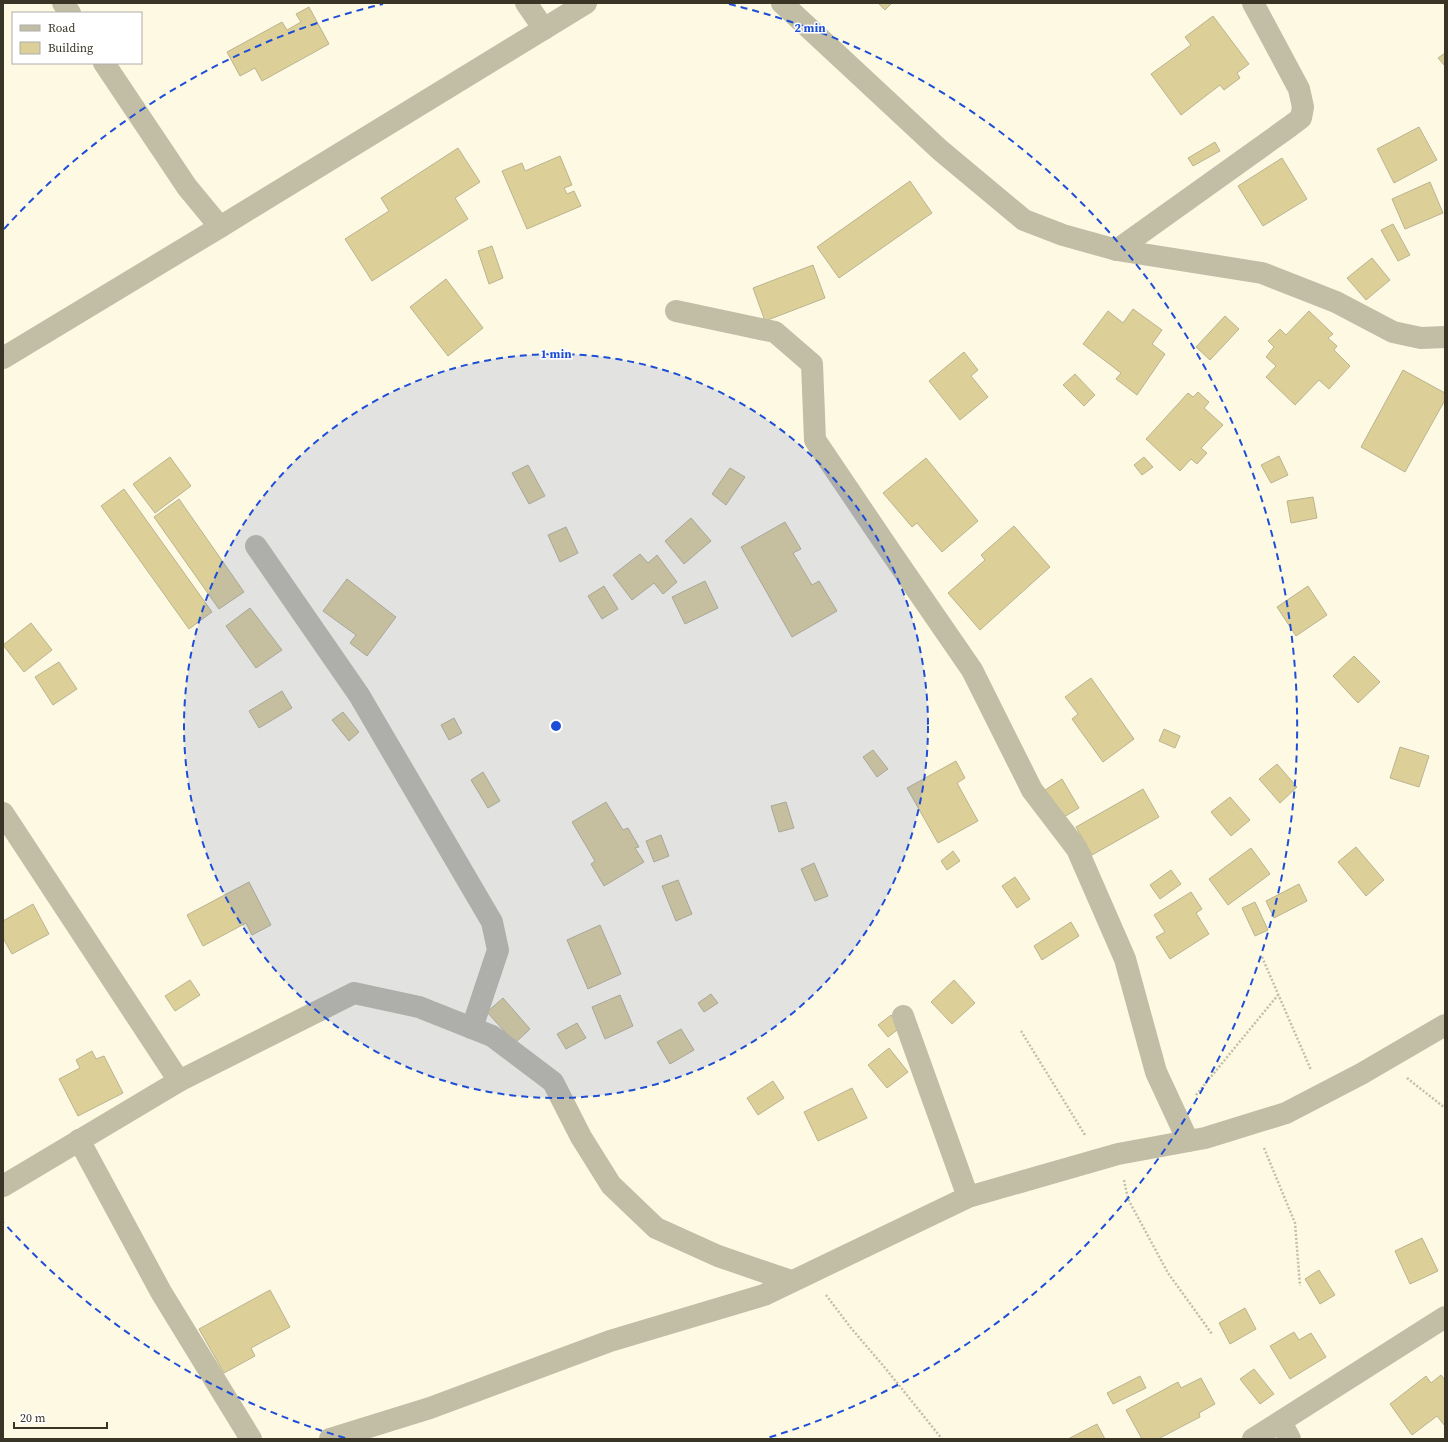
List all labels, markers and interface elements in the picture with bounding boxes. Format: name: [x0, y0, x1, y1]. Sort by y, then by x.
legend: [12, 12, 142, 64]
text: Road: [48, 20, 75, 36]
text: 2 min: [794, 20, 826, 36]
text: Building: [48, 40, 93, 56]
text: 1 min: [540, 346, 572, 362]
centre of rings: [549, 719, 563, 733]
scale bar: [14, 1404, 107, 1430]
text: 20 m: [20, 1410, 46, 1426]

